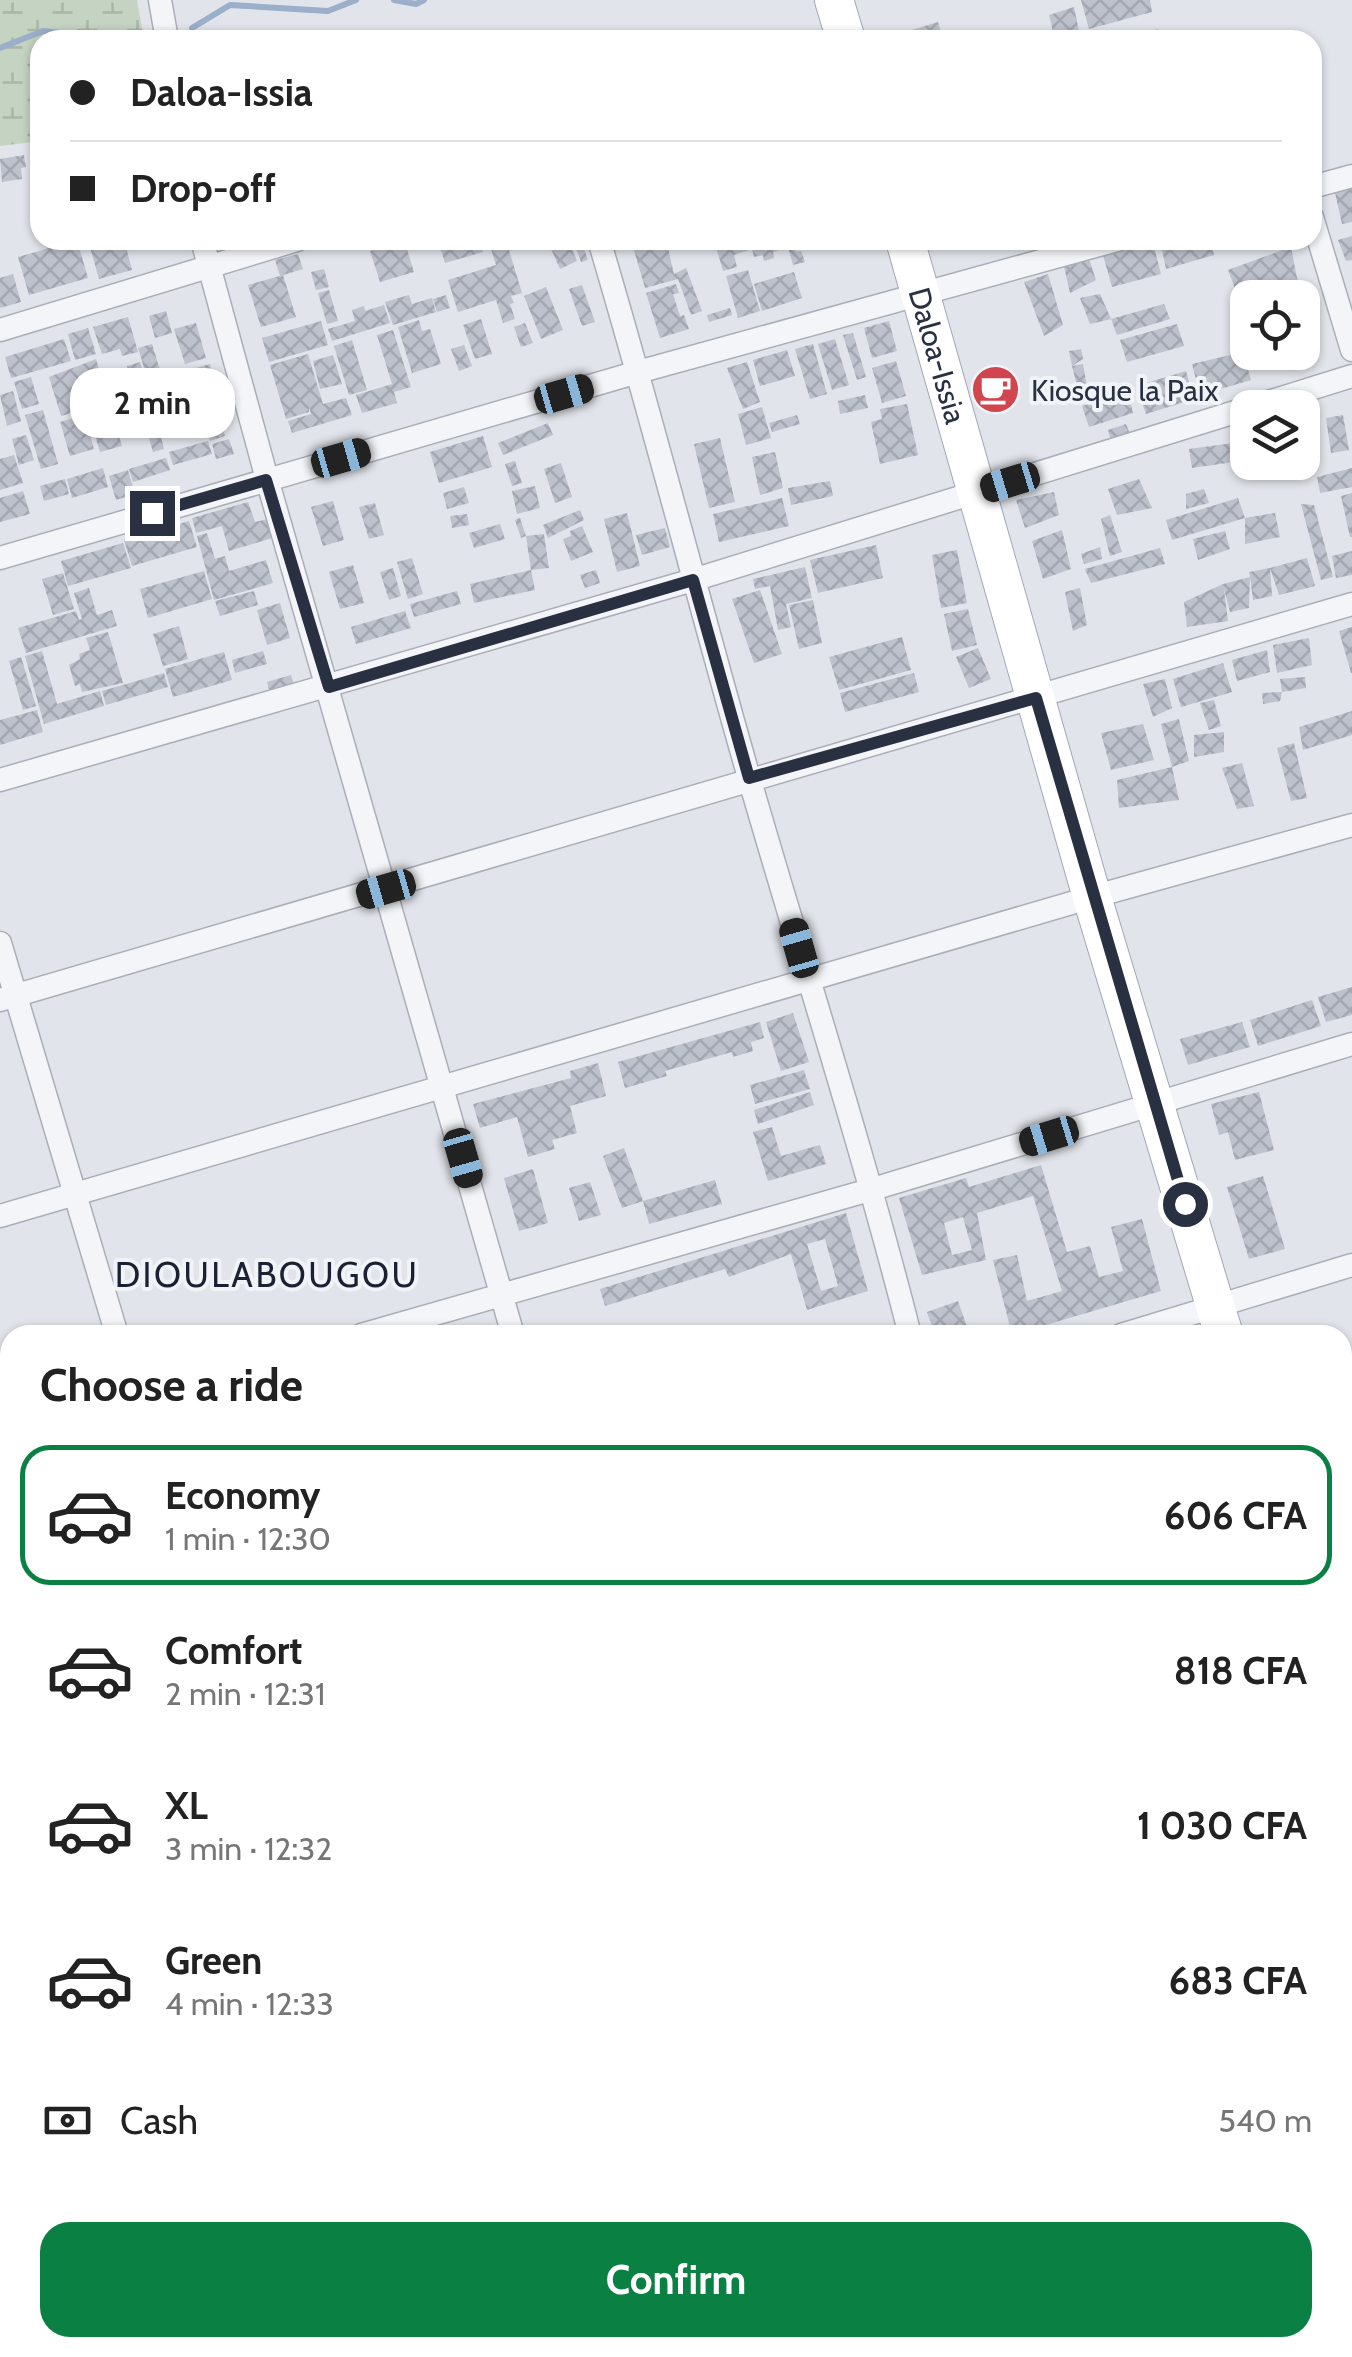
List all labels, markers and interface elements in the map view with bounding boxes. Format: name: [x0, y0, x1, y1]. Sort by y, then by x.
text: Daloa-Issia: [130, 69, 313, 116]
text: Drop-off: [130, 165, 276, 212]
map controls: [1230, 280, 1320, 480]
button: locate: [1230, 280, 1320, 370]
street label: Daloa-Issia: [901, 283, 975, 428]
cafe icon: Kiosque la Paix: [970, 364, 1022, 416]
callout: 2 min: [70, 368, 234, 438]
car: [531, 371, 597, 417]
place label: Kiosque la Paix: [1031, 372, 1218, 409]
text: 2 min: [114, 383, 191, 422]
button: layers: [1230, 390, 1320, 480]
car: [308, 435, 374, 481]
car: [977, 459, 1043, 505]
route end: [130, 491, 175, 536]
car: [353, 866, 419, 912]
car: [776, 915, 822, 981]
car: [1016, 1113, 1082, 1159]
car: [440, 1125, 486, 1191]
route start: [1163, 1182, 1208, 1227]
district label: DIOULABOUGOU: [115, 1253, 419, 1296]
text: Choose a ride: [40, 1358, 303, 1412]
icon: car: [45, 1470, 135, 1560]
text: Economy: [165, 1472, 320, 1519]
text: 606 CFA: [1164, 1492, 1307, 1539]
text: 1 min · 12:30: [165, 1519, 331, 1558]
icon: car: [45, 1625, 135, 1715]
text: Comfort: [165, 1627, 302, 1674]
text: 818 CFA: [1174, 1647, 1307, 1694]
text: 2 min · 12:31: [165, 1674, 325, 1713]
icon: car: [45, 1780, 135, 1870]
text: XL: [165, 1782, 208, 1829]
text: 1 030 CFA: [1137, 1802, 1307, 1849]
text: 3 min · 12:32: [165, 1829, 332, 1868]
icon: car: [45, 1935, 135, 2025]
text: Green: [165, 1937, 262, 1984]
text: 683 CFA: [1169, 1957, 1307, 2004]
text: 4 min · 12:33: [165, 1984, 334, 2023]
icon: cash: [40, 2093, 95, 2148]
text: Cash: [120, 2097, 198, 2144]
text: 540 m: [1219, 2101, 1312, 2140]
button: Confirm: [40, 2222, 1312, 2337]

